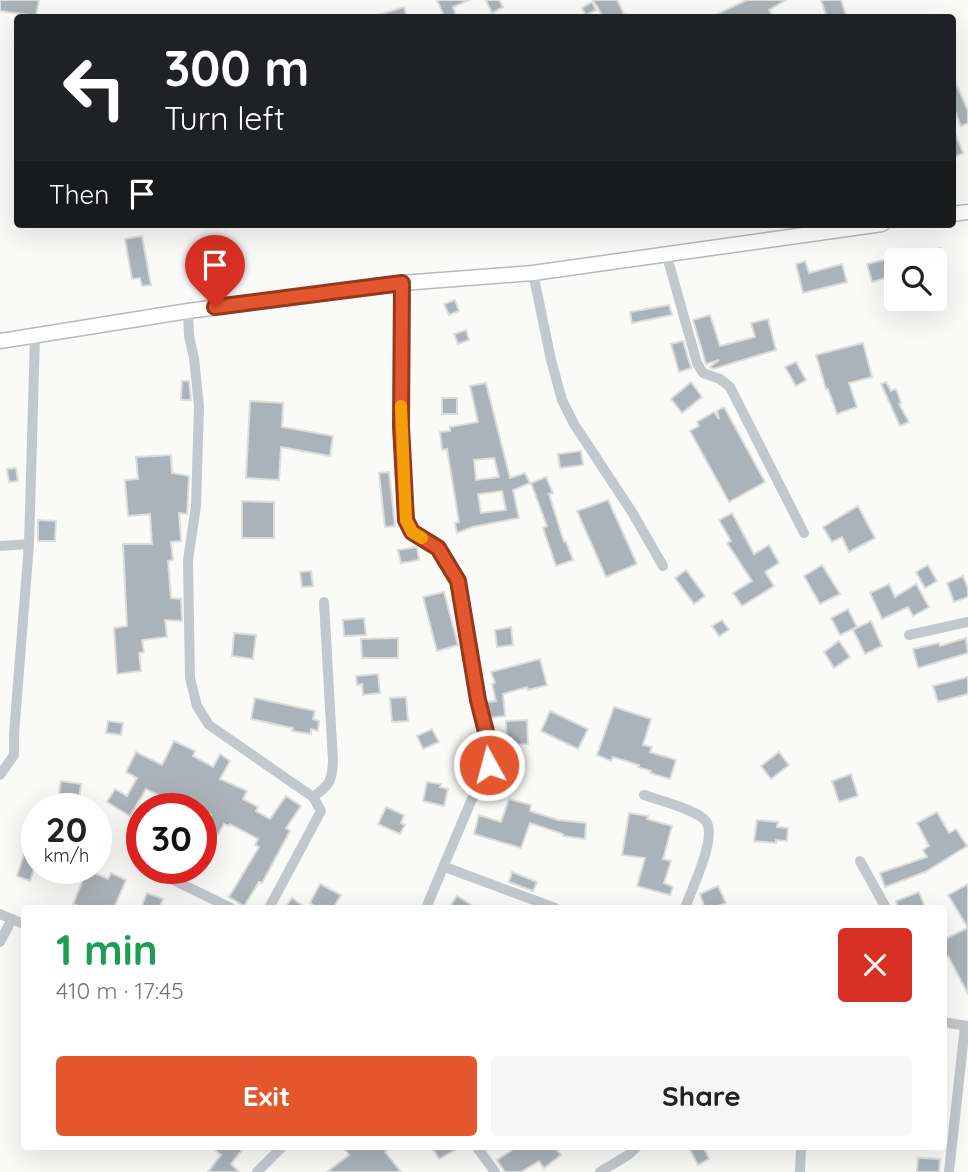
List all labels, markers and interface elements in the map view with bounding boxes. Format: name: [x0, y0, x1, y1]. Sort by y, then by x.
text: 300 m: [164, 37, 309, 98]
icon: left: [49, 42, 140, 133]
text: Turn left: [164, 98, 285, 138]
icon: arrive: [123, 175, 161, 213]
text: Then: [49, 178, 109, 211]
pin: [185, 235, 245, 307]
icon: arrive: [196, 246, 234, 284]
map controls: [884, 248, 947, 311]
button: search: [884, 248, 947, 311]
position arrow: [452, 728, 526, 802]
speed limit sign: 30: [126, 793, 217, 884]
text: 20: [46, 807, 87, 851]
text: km/h: [44, 844, 89, 867]
text: 1 min: [56, 923, 158, 976]
button: close: [838, 928, 912, 1002]
text: 410 m · 17:45: [56, 976, 184, 1005]
button: Exit: [56, 1056, 477, 1136]
button: Share: [491, 1056, 912, 1136]

